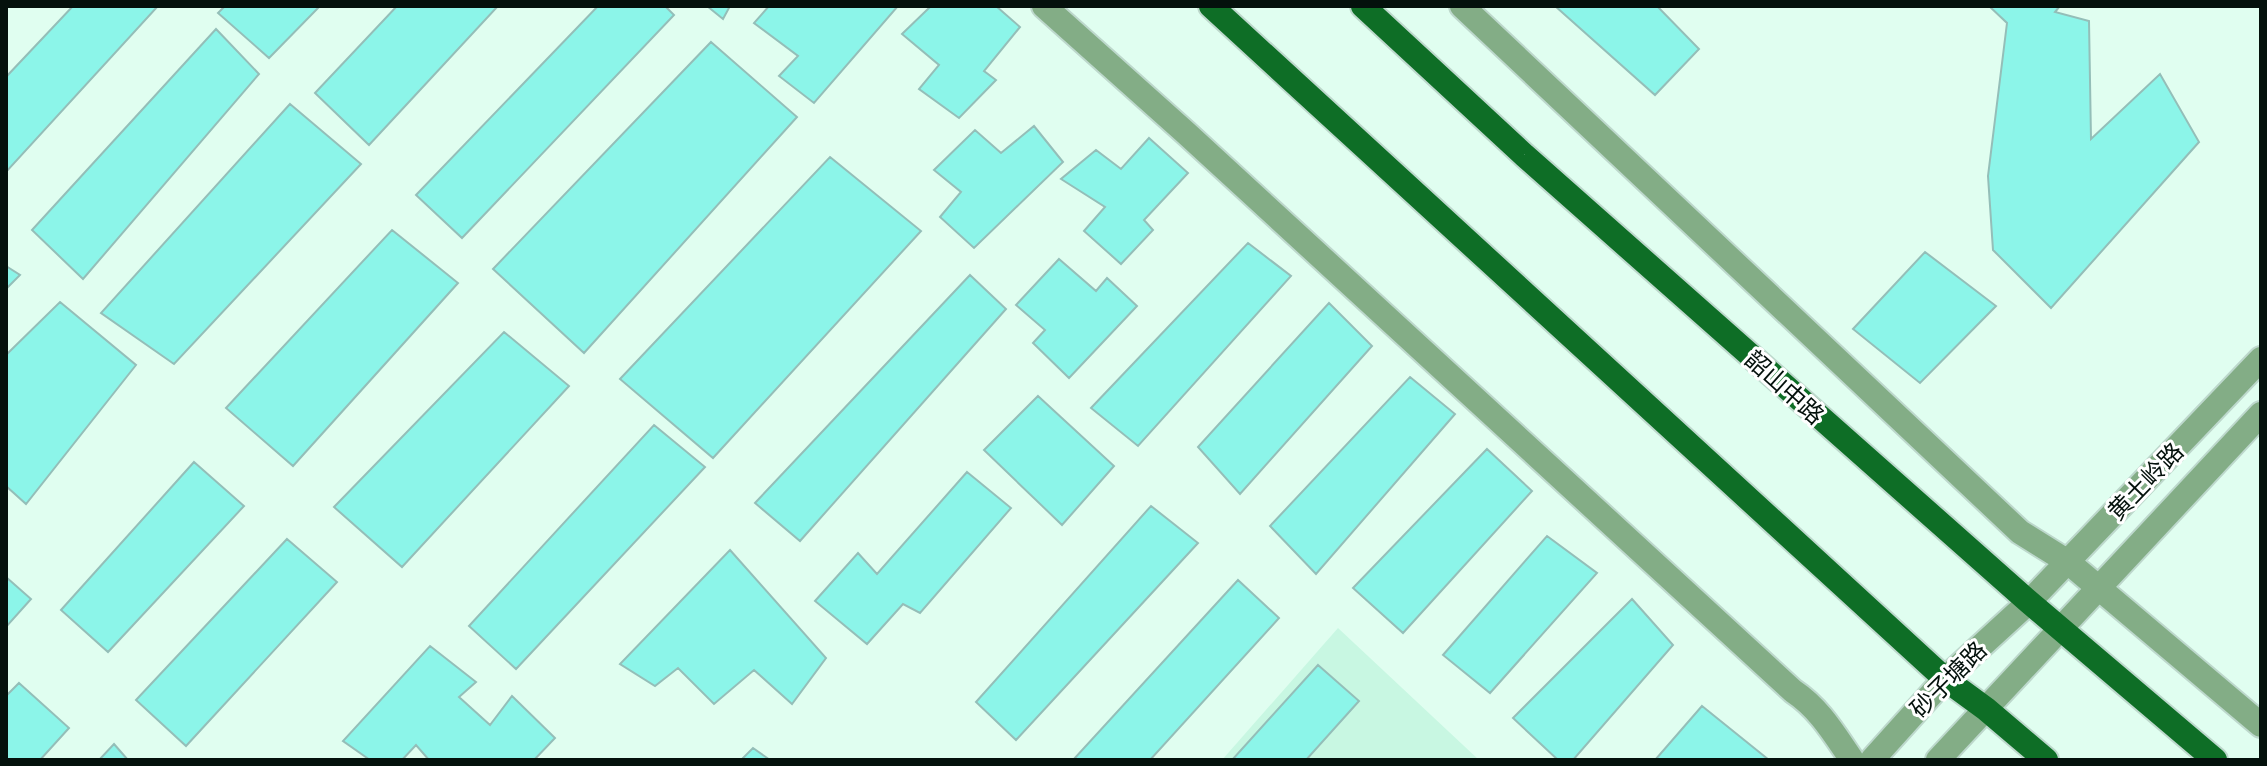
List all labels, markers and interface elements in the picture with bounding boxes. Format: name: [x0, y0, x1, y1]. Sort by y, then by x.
street label: 韶山中路: [1739, 343, 1831, 431]
street label: 黄土岭路: [2100, 435, 2190, 527]
street label: 砂子塘路: [1903, 634, 1993, 724]

